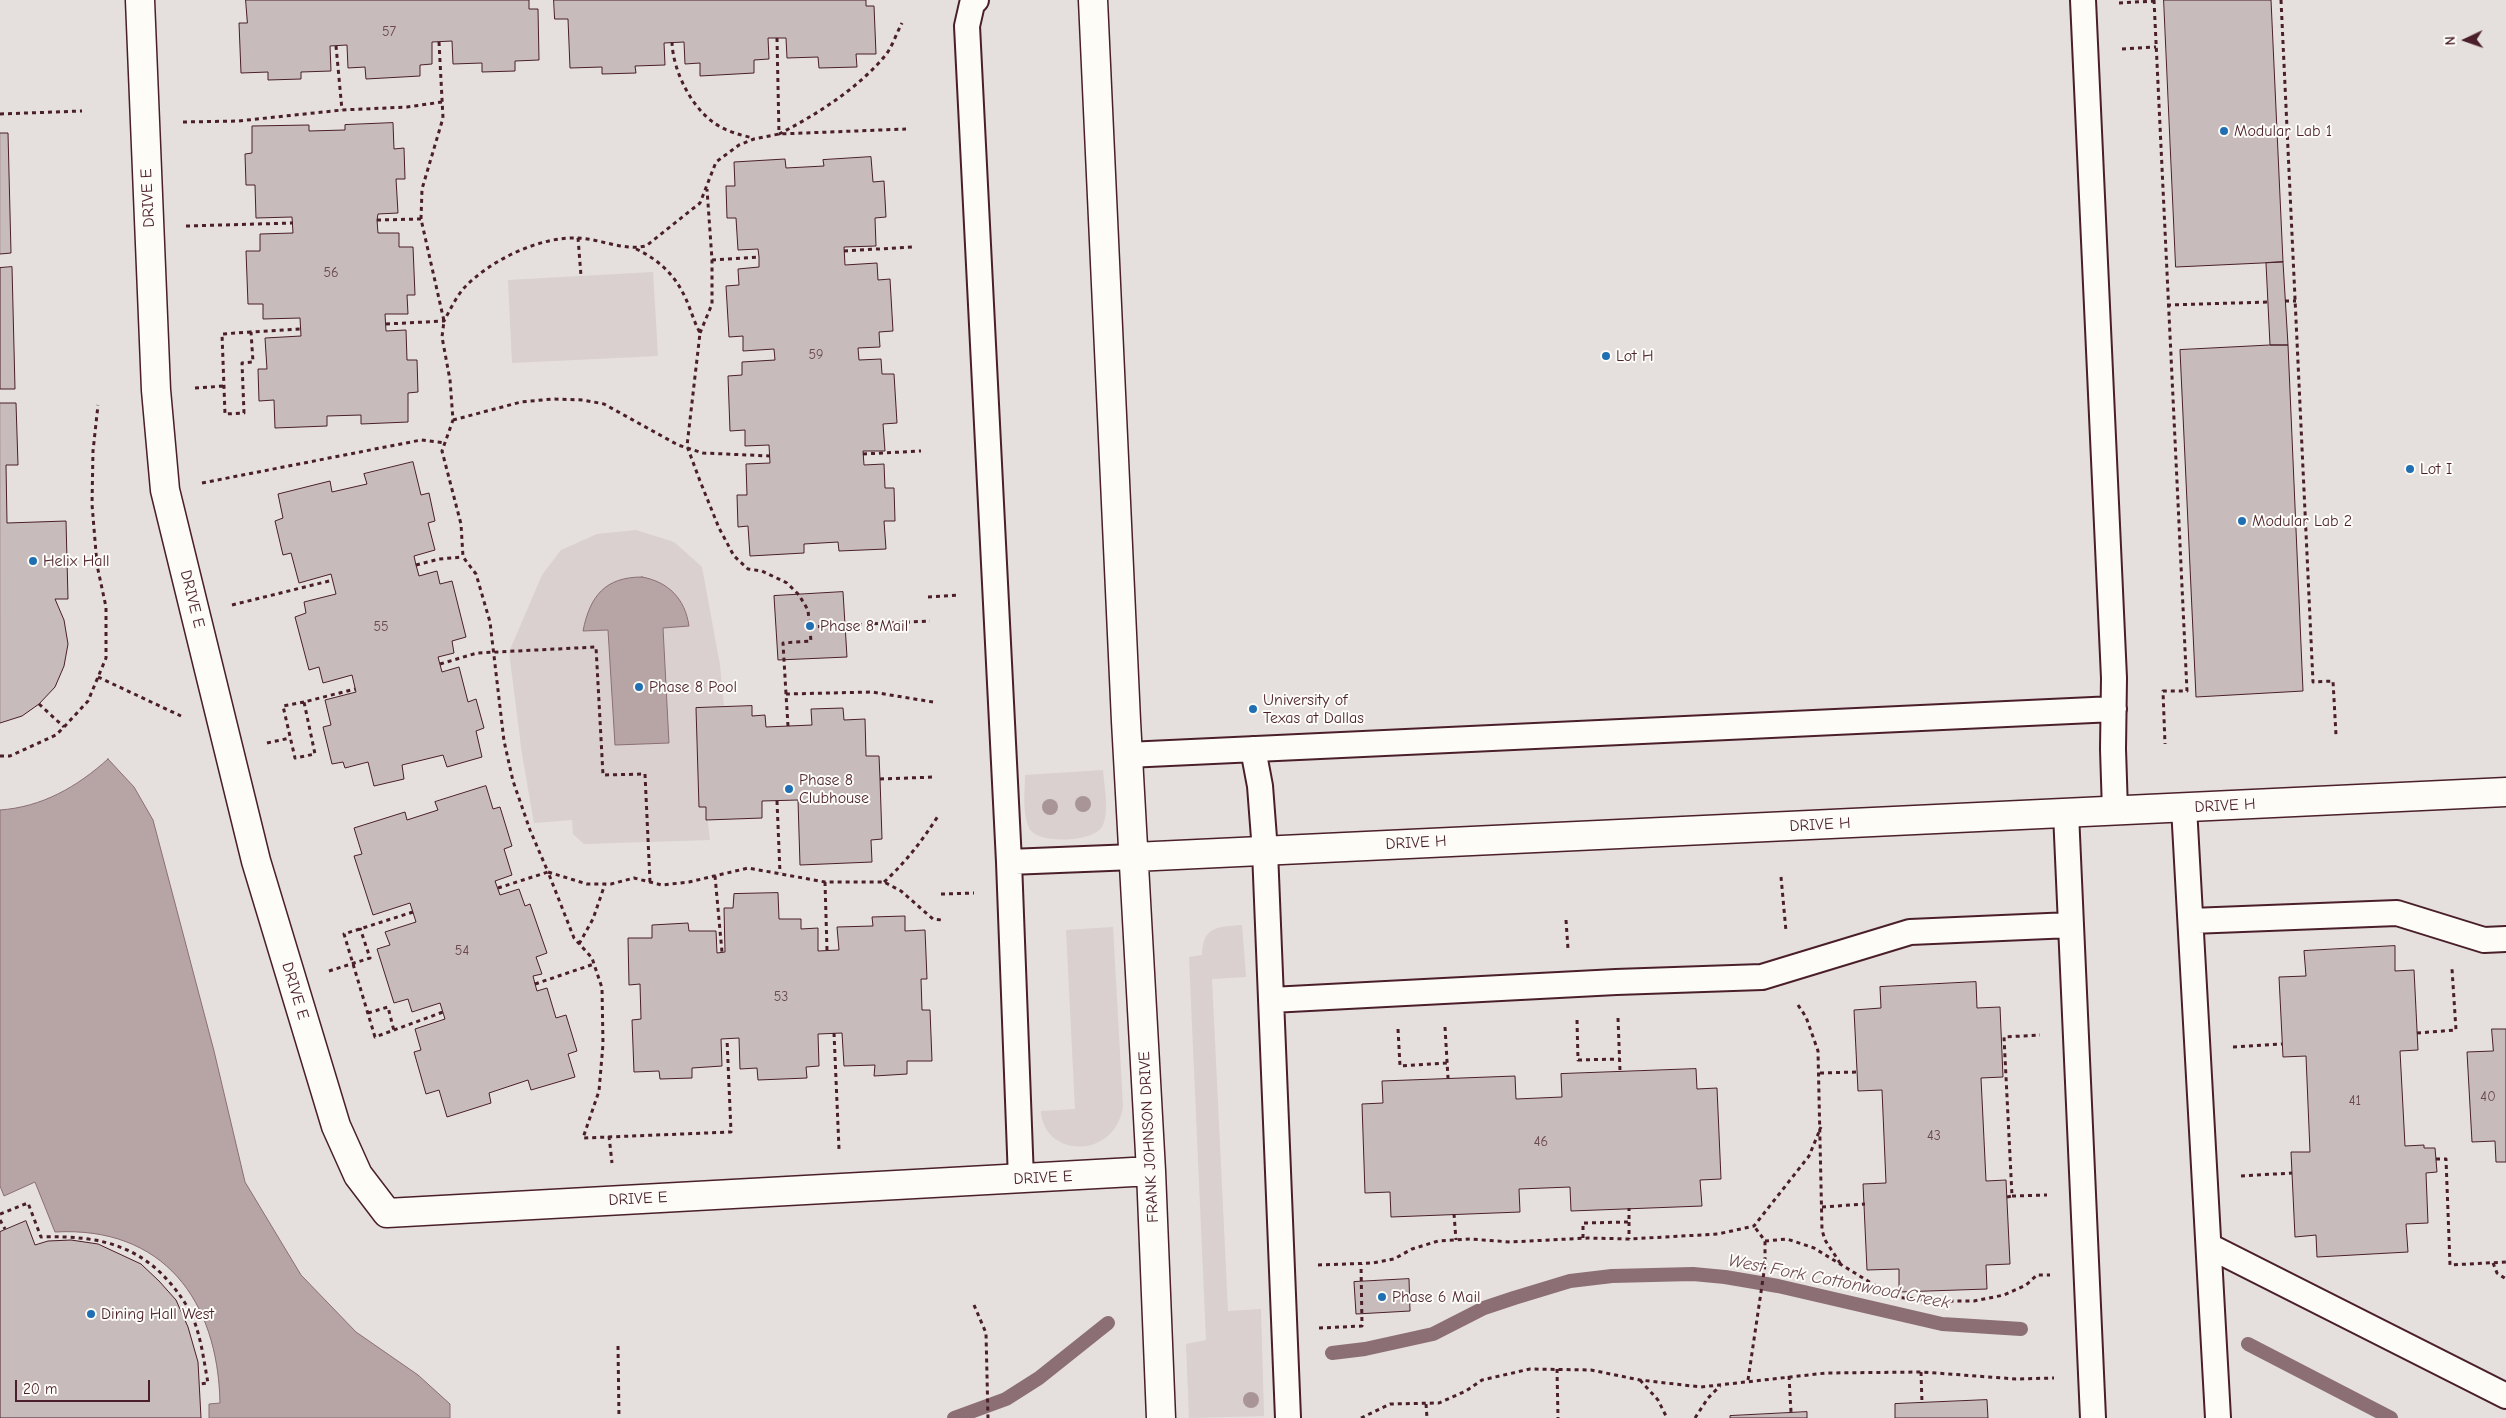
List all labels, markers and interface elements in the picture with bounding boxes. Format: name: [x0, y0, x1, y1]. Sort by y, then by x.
north arrow: [2441, 15, 2491, 65]
house number: 57: [382, 24, 396, 40]
text: N: [2442, 36, 2459, 46]
place label: Modular Lab 1: [2234, 121, 2332, 141]
marker: Modular Lab 1: [2218, 125, 2230, 137]
street label: DRIVE E: [137, 168, 159, 228]
house number: 56: [323, 265, 339, 281]
place label: Lot H: [1616, 346, 1654, 366]
house number: 59: [808, 347, 824, 363]
marker: Lot H: [1600, 350, 1612, 362]
place label: Lot I: [2420, 459, 2452, 479]
marker: Lot I: [2404, 463, 2416, 475]
place label: Modular Lab 2: [2252, 511, 2352, 531]
marker: Modular Lab 2: [2236, 515, 2248, 527]
place label: Helix Hall: [43, 551, 109, 571]
marker: Helix Hall: [27, 555, 39, 567]
street label: DRIVE E: [176, 568, 208, 630]
place label: Phase 8 Mail: [820, 616, 908, 636]
house number: 55: [373, 619, 389, 635]
marker: Phase 8 Mail: [804, 620, 816, 632]
place label: Phase 8 Pool: [649, 677, 737, 697]
marker: Phase 8 Pool: [633, 681, 645, 693]
place label: University of Texas at Dallas: [1263, 690, 1364, 728]
marker: University of Texas at Dallas: [1247, 703, 1259, 715]
place label: Phase 8 Clubhouse: [799, 770, 869, 808]
marker: Phase 8 Clubhouse: [783, 783, 795, 795]
street label: DRIVE H: [2194, 795, 2256, 817]
street label: DRIVE H: [1789, 814, 1851, 836]
street label: DRIVE H: [1385, 832, 1447, 854]
house number: 54: [455, 943, 469, 959]
street label: DRIVE E: [277, 960, 313, 1022]
house number: 53: [774, 989, 788, 1005]
street label: FRANK JOHNSON DRIVE: [1135, 1051, 1163, 1223]
house number: 40: [2480, 1089, 2496, 1105]
house number: 41: [2349, 1093, 2361, 1109]
house number: 43: [1927, 1128, 1941, 1144]
house number: 46: [1534, 1134, 1548, 1150]
street label: DRIVE E: [1013, 1167, 1073, 1189]
street label: DRIVE E: [608, 1188, 668, 1210]
water label: West Fork Cottonwood Creek: [1726, 1250, 1952, 1314]
place label: Phase 6 Mail: [1392, 1287, 1481, 1307]
marker: Phase 6 Mail: [1376, 1291, 1388, 1303]
place label: Dining Hall West: [101, 1304, 214, 1324]
marker: Dining Hall West: [85, 1308, 97, 1320]
scale bar: [18, 1370, 152, 1402]
text: 20 m: [23, 1380, 57, 1398]

